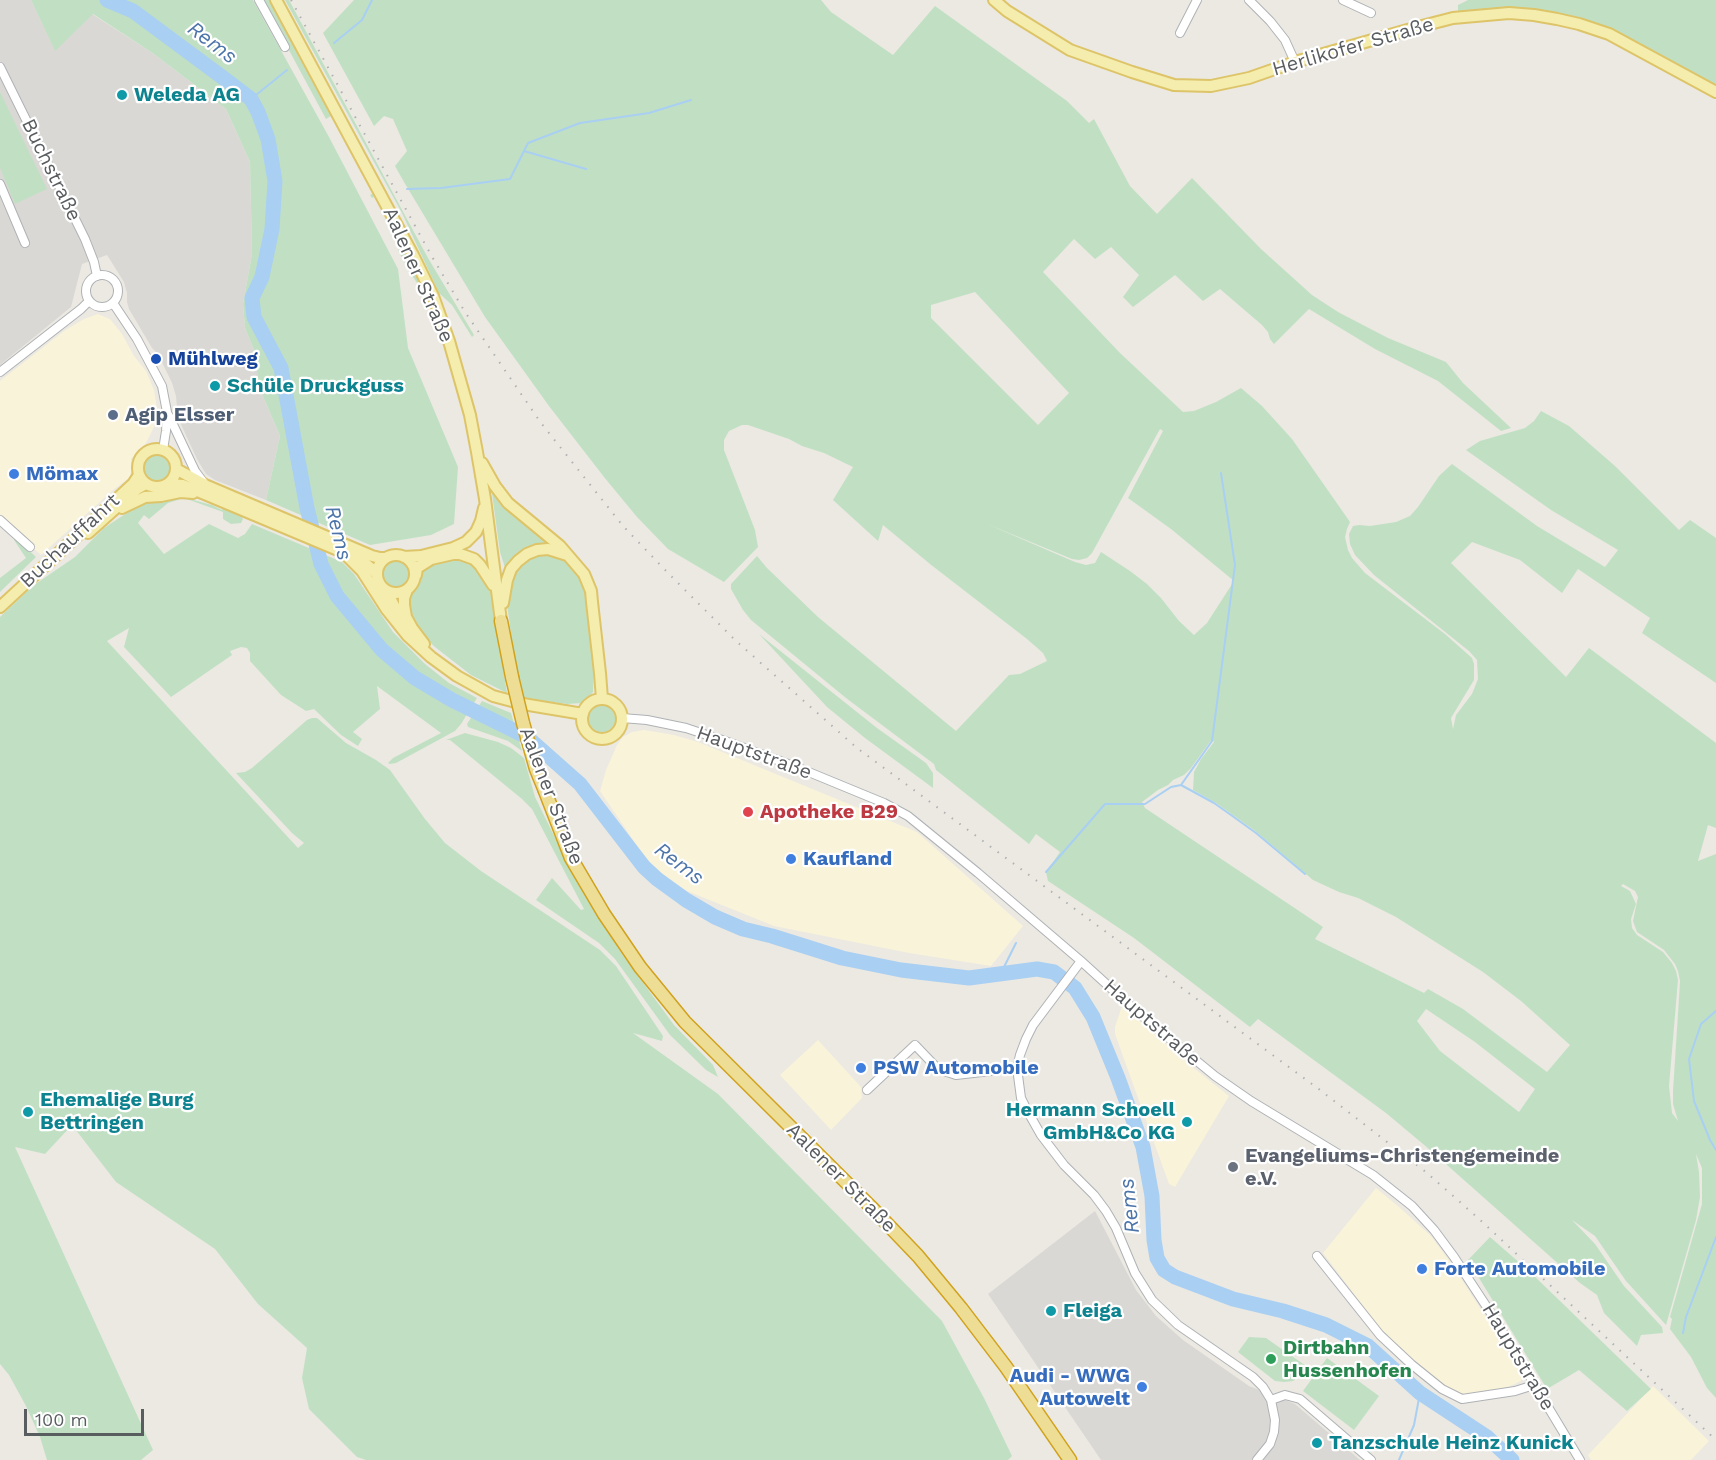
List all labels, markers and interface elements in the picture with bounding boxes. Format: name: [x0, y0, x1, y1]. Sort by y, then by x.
street label: Herlikofer Straße: [1270, 12, 1436, 82]
water label: Rems: [182, 16, 242, 70]
place label: Weleda AG: [134, 83, 240, 107]
marker: Weleda AG: [115, 88, 129, 102]
street label: Buchstraße: [16, 115, 86, 225]
street label: Aalener Straße: [377, 204, 459, 346]
place label: Mühlweg: [168, 347, 258, 371]
marker: Mühlweg: [149, 352, 163, 366]
place label: Schüle Druckguss: [227, 374, 404, 398]
marker: Schüle Druckguss: [208, 379, 222, 393]
place label: Agip Elsser: [125, 403, 234, 427]
marker: Agip Elsser: [106, 408, 120, 422]
place label: Mömax: [26, 462, 98, 486]
marker: Mömax: [7, 467, 21, 481]
street label: Buchauffahrt: [15, 489, 125, 593]
water label: Rems: [319, 503, 357, 563]
street label: Hauptstraße: [693, 721, 815, 785]
street label: Aalener Straße: [514, 724, 588, 868]
place label: Apotheke B29: [760, 800, 898, 824]
marker: Apotheke B29: [741, 805, 755, 819]
water label: Rems: [649, 837, 709, 891]
place label: Kaufland: [803, 847, 892, 871]
marker: Kaufland: [784, 852, 798, 866]
street label: Hauptstraße: [1098, 974, 1206, 1072]
place label: PSW Automobile: [873, 1056, 1039, 1080]
marker: PSW Automobile: [854, 1061, 868, 1075]
place label: Ehemalige Burg Bettringen: [40, 1088, 194, 1135]
place label: Hermann Schoell GmbH&Co KG: [1006, 1098, 1175, 1145]
marker: Ehemalige Burg Bettringen: [21, 1105, 35, 1119]
marker: Hermann Schoell GmbH&Co KG: [1180, 1115, 1194, 1129]
street label: Aalener Straße: [781, 1118, 901, 1238]
place label: Evangeliums-Christengemeinde e.V.: [1245, 1144, 1559, 1191]
marker: Evangeliums-Christengemeinde e.V.: [1226, 1160, 1240, 1174]
water label: Rems: [1115, 1177, 1145, 1235]
place label: Forte Automobile: [1434, 1257, 1605, 1281]
marker: Forte Automobile: [1415, 1262, 1429, 1276]
place label: Fleiga: [1063, 1299, 1122, 1323]
street label: Hauptstraße: [1477, 1299, 1559, 1415]
marker: Fleiga: [1044, 1304, 1058, 1318]
place label: Dirtbahn Hussenhofen: [1283, 1336, 1412, 1383]
marker: Dirtbahn Hussenhofen: [1264, 1352, 1278, 1366]
place label: Audi - WWG Autowelt: [1010, 1364, 1130, 1411]
marker: Audi - WWG Autowelt: [1135, 1380, 1149, 1394]
scale bar: [27, 1397, 147, 1435]
text: 100 m: [35, 1409, 88, 1430]
place label: Tanzschule Heinz Kunick: [1329, 1431, 1574, 1455]
marker: Tanzschule Heinz Kunick: [1310, 1436, 1324, 1450]

